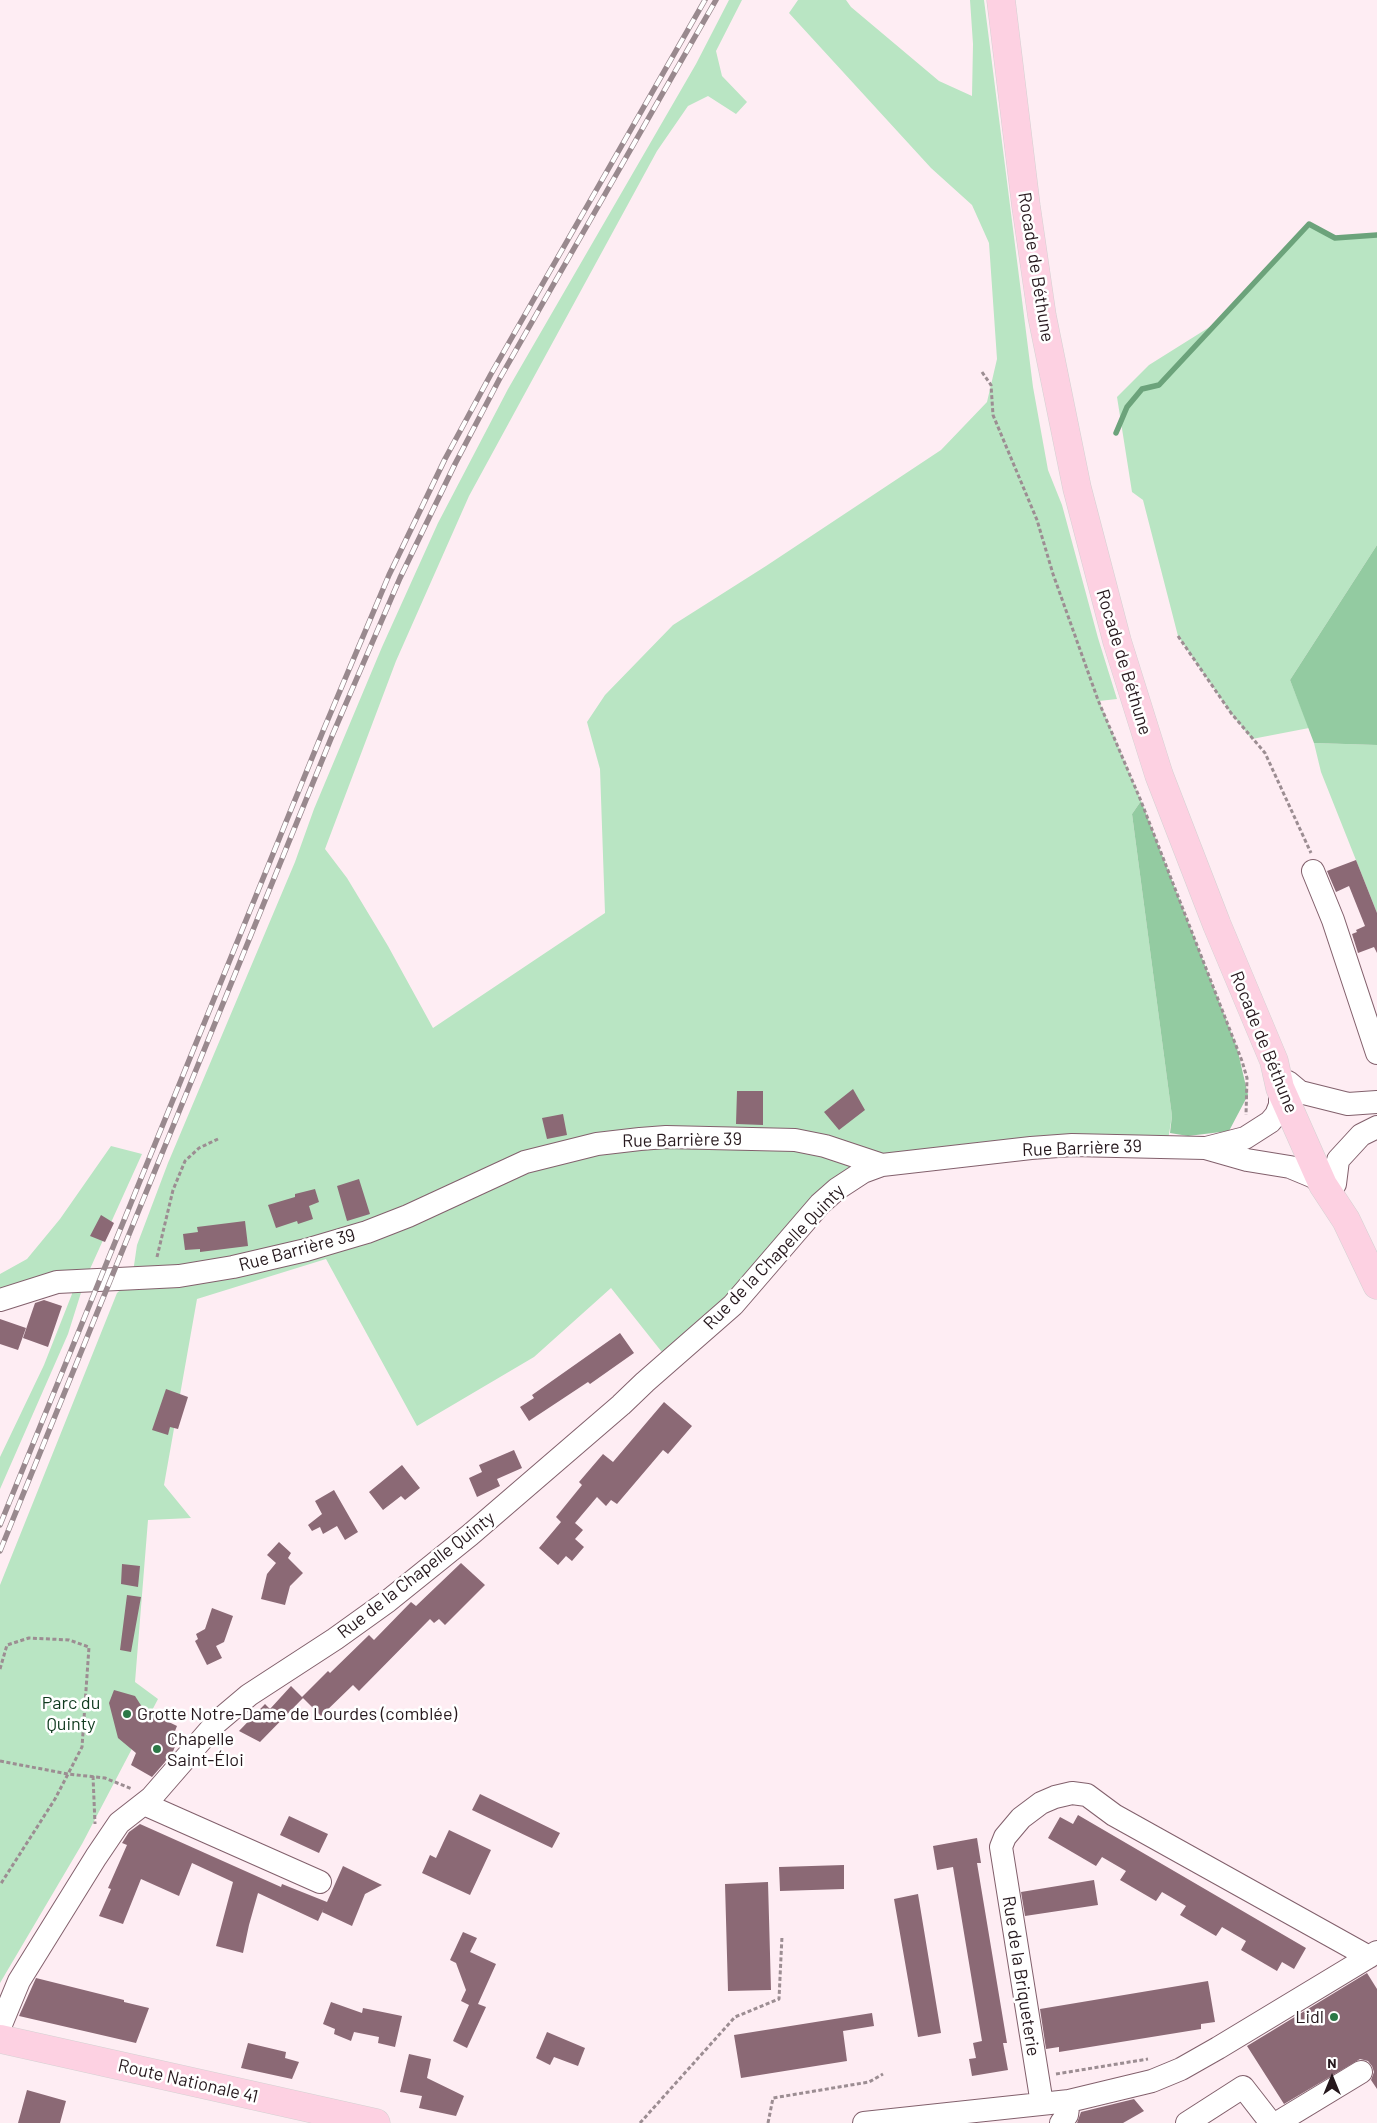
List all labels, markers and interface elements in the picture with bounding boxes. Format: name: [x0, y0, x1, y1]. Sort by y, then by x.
street label: Rocade de Béthune: [1014, 191, 1058, 343]
street label: Rocade de Béthune: [1092, 587, 1156, 737]
street label: Rocade de Béthune: [1226, 968, 1302, 1116]
street label: Rue Barrière 39: [622, 1128, 742, 1152]
street label: Rue Barrière 39: [1022, 1135, 1142, 1161]
street label: Rue de la Chapelle Quinty: [699, 1180, 849, 1334]
street label: Rue Barrière 39: [236, 1224, 358, 1276]
street label: Rue de la Chapelle Quinty: [333, 1507, 499, 1643]
park label: Parc du Quinty: [42, 1692, 100, 1735]
place label: Grotte Notre-Dame de Lourdes (comblée): [137, 1703, 457, 1725]
marker: Grotte Notre-Dame de Lourdes (comblée): [121, 1708, 133, 1720]
place label: Chapelle Saint-Éloi: [167, 1728, 244, 1770]
marker: Chapelle Saint-Éloi: [151, 1743, 163, 1755]
street label: Rue de la Briqueterie: [998, 1894, 1044, 2058]
place label: Lidl: [1295, 2006, 1324, 2028]
marker: Lidl: [1328, 2011, 1340, 2023]
north arrow: [1307, 2053, 1357, 2103]
street label: Route Nationale 41: [116, 2054, 260, 2108]
text: N: [1327, 2054, 1337, 2071]

